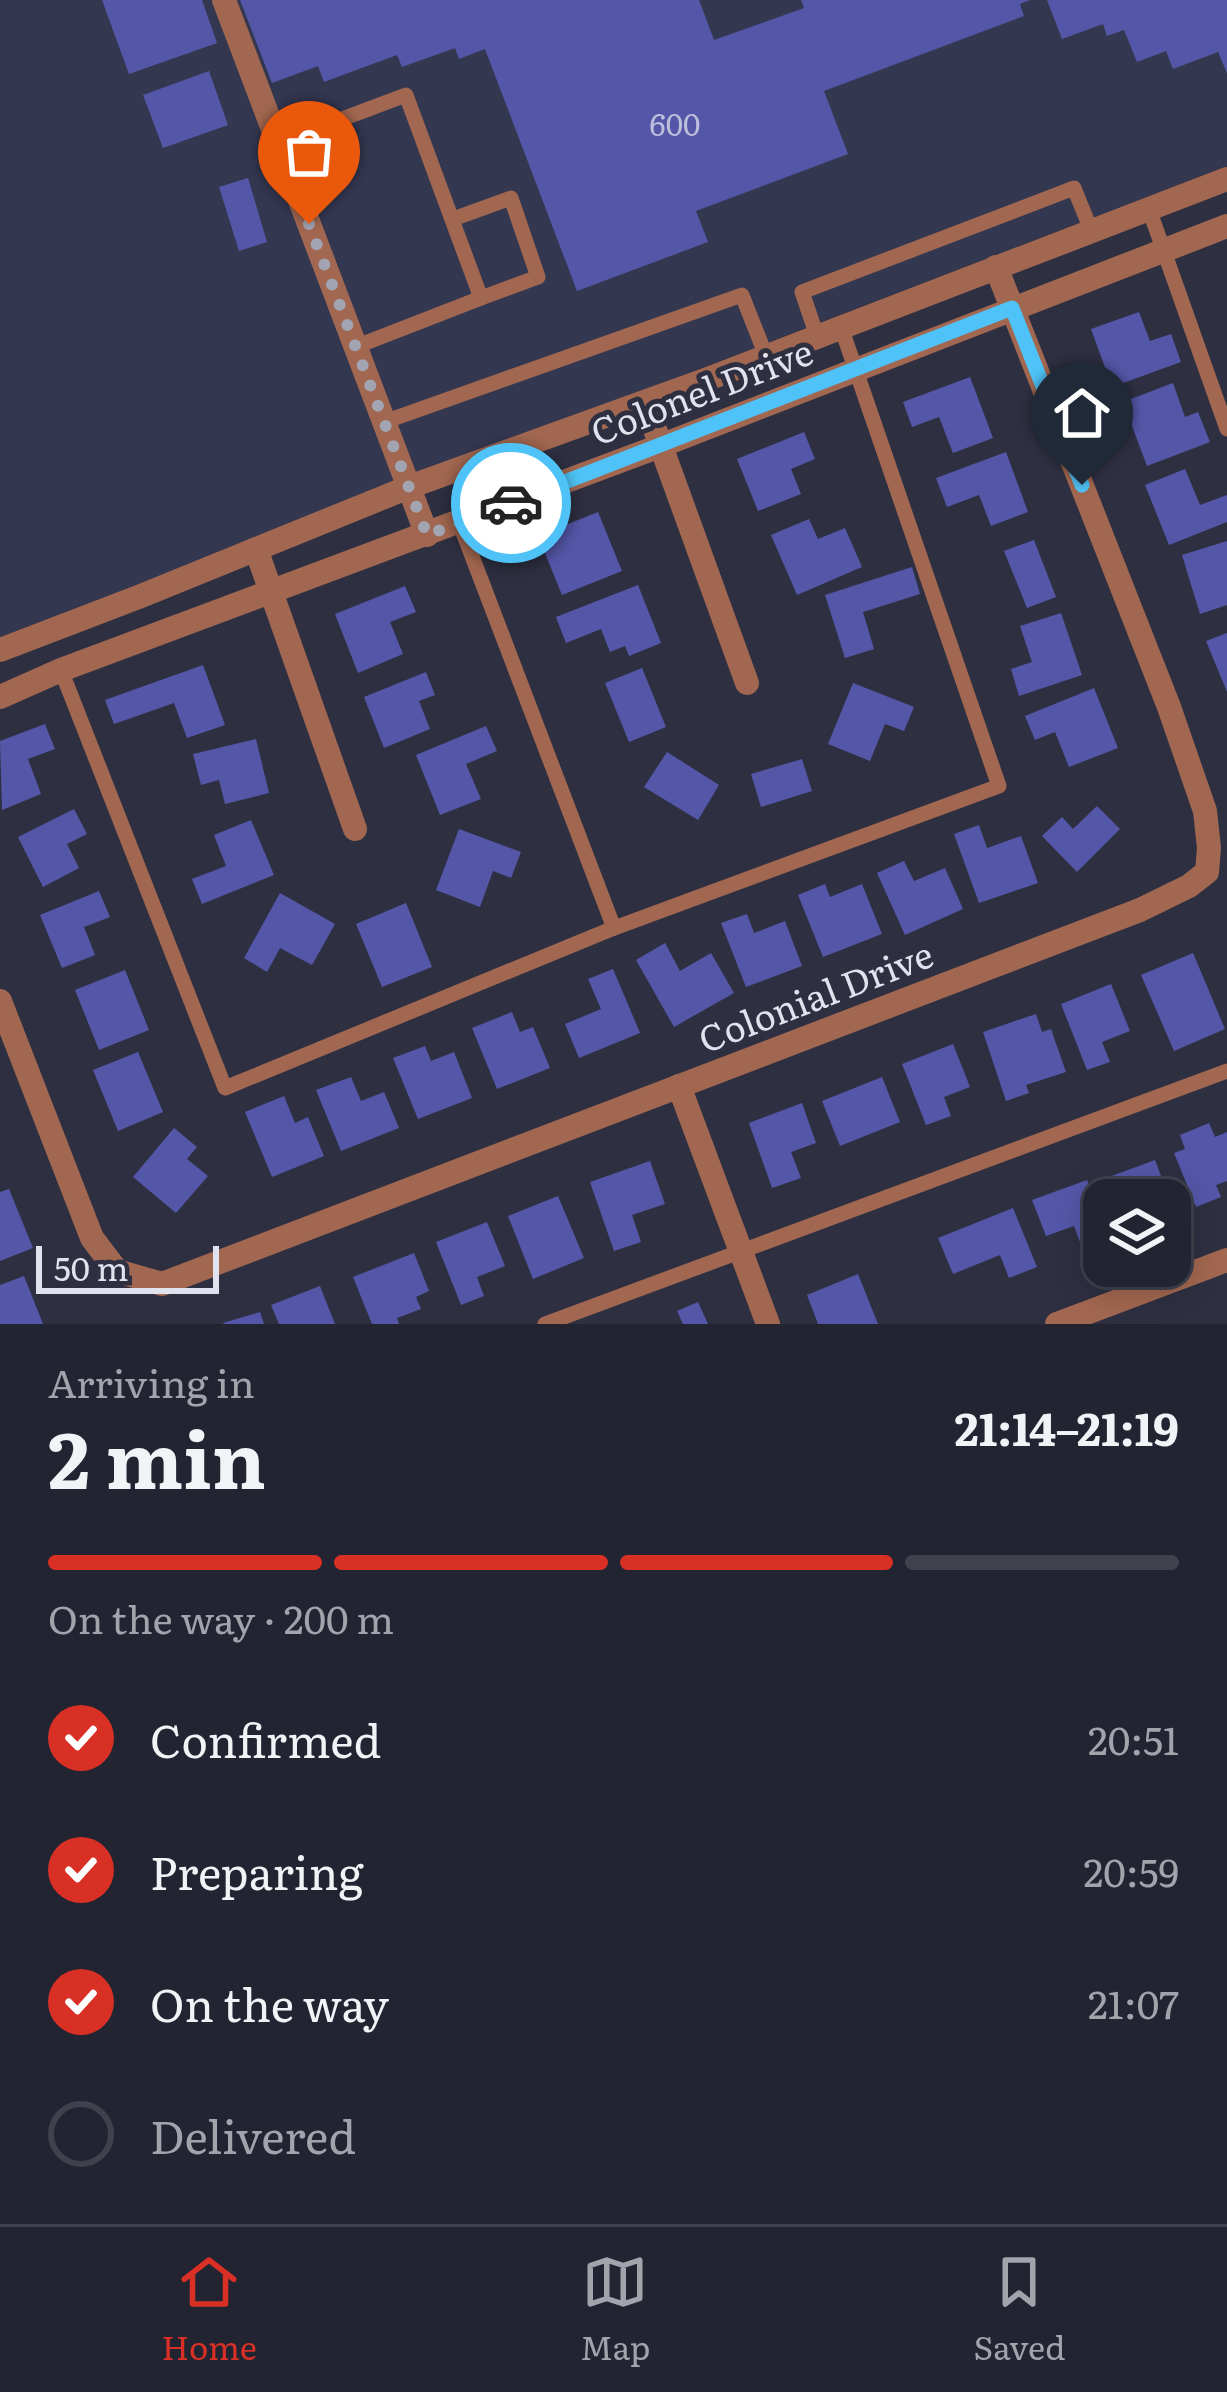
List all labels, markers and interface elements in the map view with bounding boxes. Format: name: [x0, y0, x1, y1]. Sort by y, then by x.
pin: [258, 101, 360, 224]
house number: 600: [650, 101, 700, 145]
icon: bag: [276, 119, 342, 185]
street label: Colonel Drive: [582, 323, 820, 457]
pin: [1031, 362, 1133, 485]
icon: home: [1049, 380, 1115, 446]
courier: [451, 443, 571, 563]
icon: car: [478, 470, 544, 536]
street label: Colonial Drive: [690, 926, 940, 1064]
map controls: [1083, 1179, 1191, 1287]
button: layers: [1083, 1179, 1191, 1287]
scale bar: [36, 1240, 219, 1293]
text: 50 m: [54, 1242, 128, 1291]
text: Arriving in: [48, 1352, 255, 1410]
text: 21:14–21:19: [954, 1393, 1179, 1460]
text: 2 min: [48, 1397, 266, 1513]
text: On the way · 200 m: [48, 1588, 394, 1646]
icon: check: [48, 1705, 114, 1771]
text: Confirmed: [150, 1705, 381, 1772]
text: 20:51: [1088, 1709, 1179, 1767]
icon: check: [48, 1837, 114, 1903]
text: Preparing: [150, 1837, 364, 1904]
text: 20:59: [1083, 1841, 1179, 1899]
icon: check: [48, 1969, 114, 2035]
text: On the way: [150, 1969, 389, 2036]
text: 21:07: [1088, 1973, 1179, 2031]
text: Delivered: [150, 2101, 356, 2168]
tab: Home: [162, 2249, 257, 2370]
tab: Map: [580, 2249, 650, 2370]
tab: Saved: [974, 2249, 1065, 2370]

